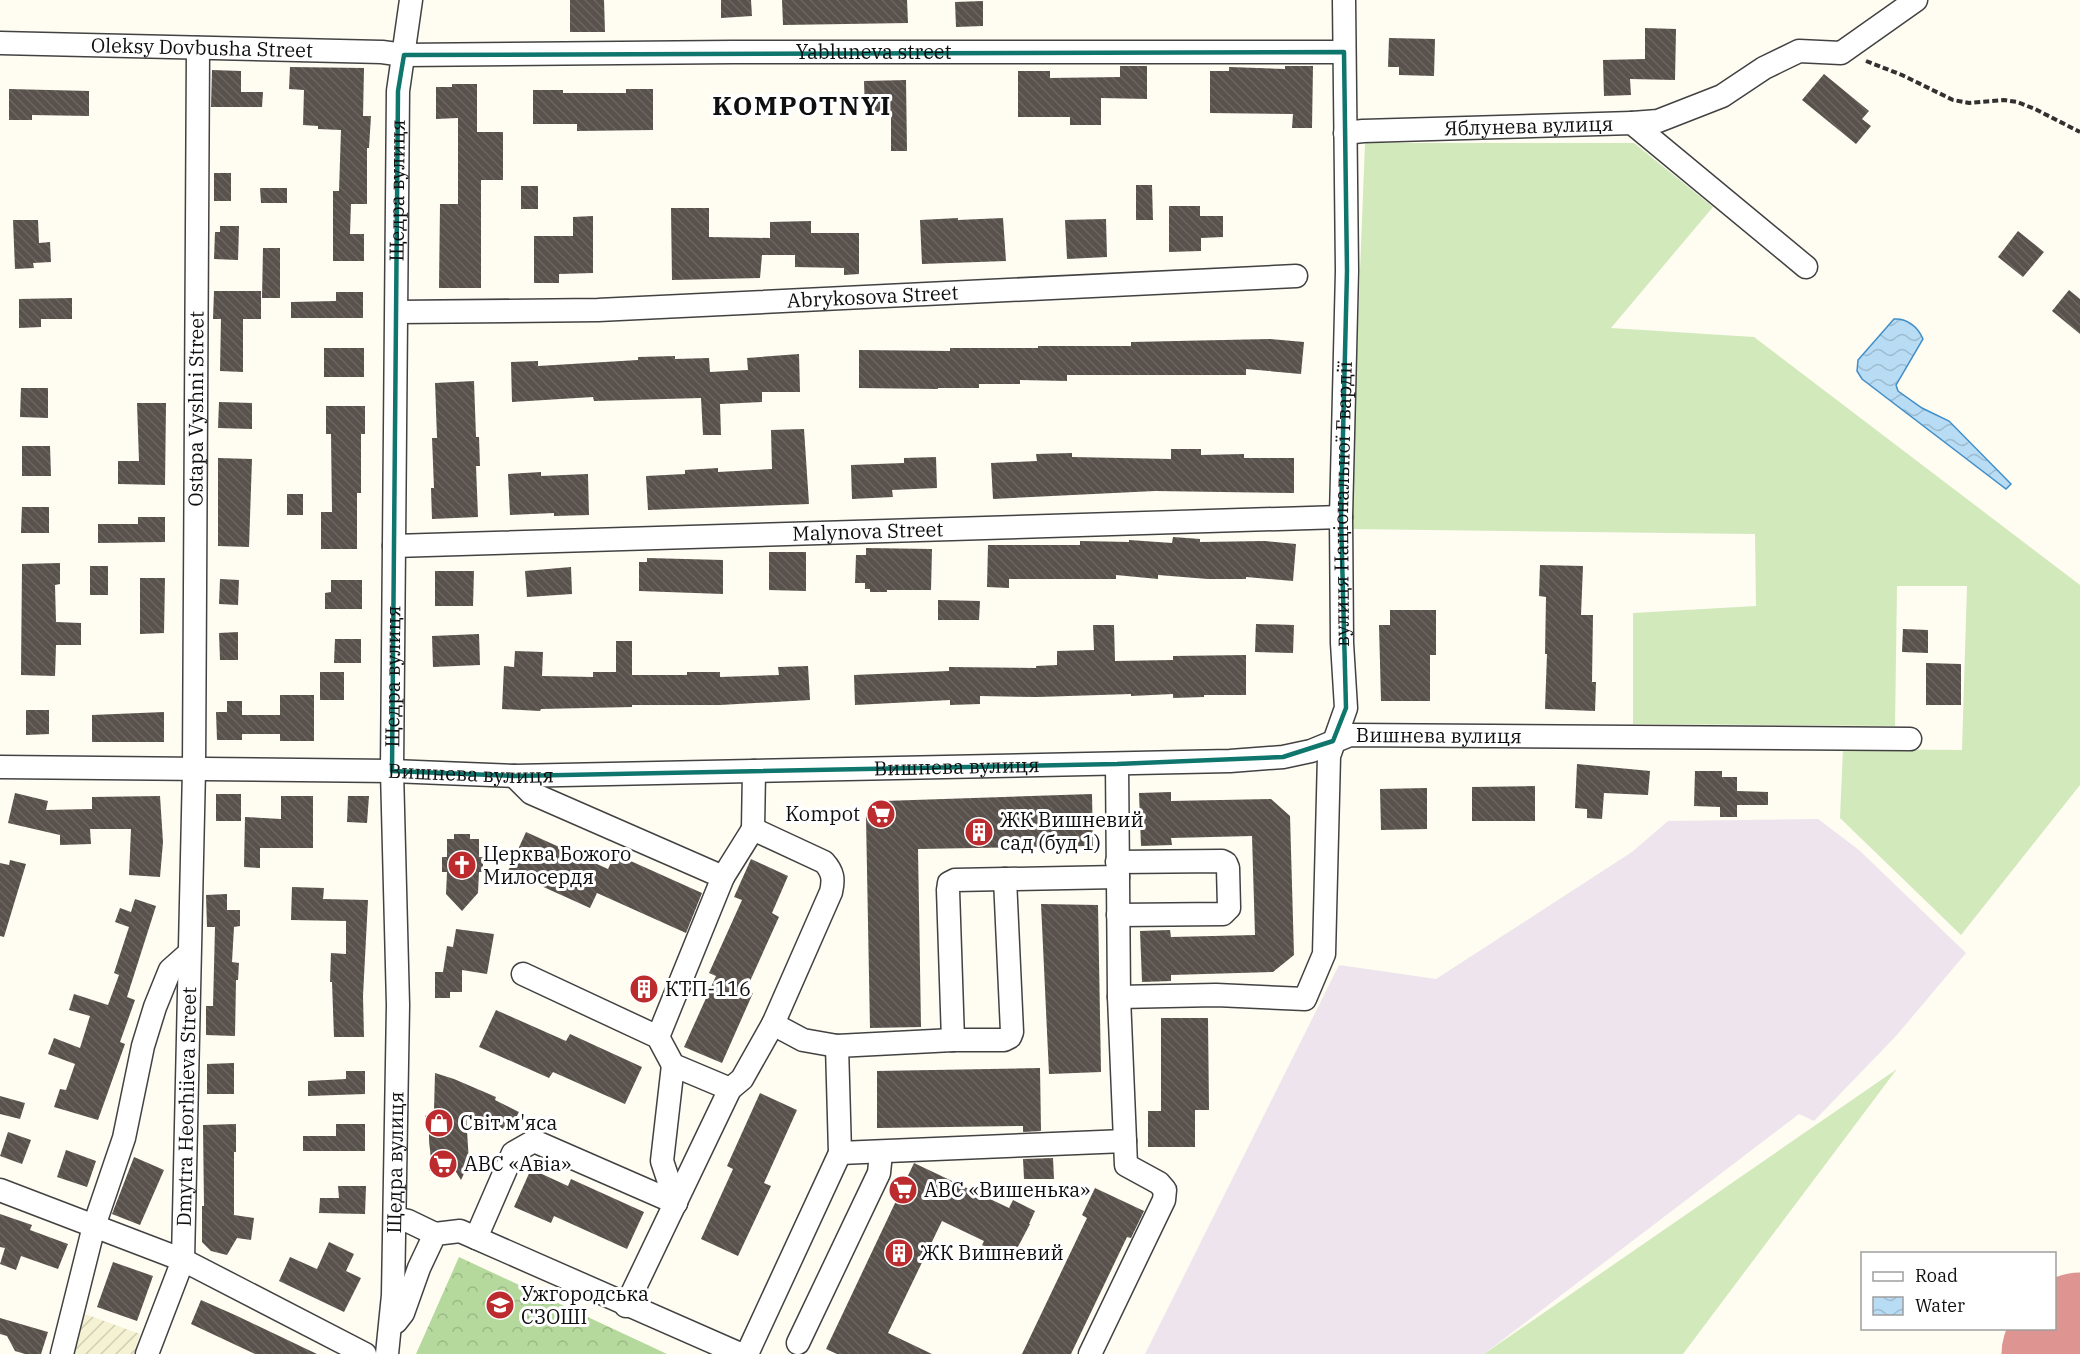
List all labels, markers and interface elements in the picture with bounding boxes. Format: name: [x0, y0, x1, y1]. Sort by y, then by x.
street label: Oleksy Dovbusha Street: [91, 31, 313, 63]
street label: Yabluneva street: [796, 38, 952, 65]
district label: KOMPOTNYI: [712, 88, 892, 122]
street label: Яблунева вулиця: [1444, 110, 1614, 142]
street label: Щедра вулиця: [382, 119, 411, 262]
street label: Abrykosova Street: [786, 278, 959, 314]
street label: Ostapa Vyshni Street: [181, 311, 210, 507]
street label: вулиця Національної Гвардії: [1327, 360, 1358, 647]
street label: Malynova Street: [792, 515, 944, 547]
street label: Щедра вулиця: [378, 605, 406, 748]
street label: Вишнева вулиця: [1356, 721, 1522, 749]
street label: Вишнева вулиця: [874, 751, 1040, 781]
street label: Вишнева вулиця: [387, 757, 554, 789]
supermarket icon: Kompot: [865, 798, 897, 830]
place label: Kompot: [785, 800, 860, 827]
place label: ЖК Вишневий сад (буд 1): [1000, 806, 1144, 856]
building icon: ЖК Вишневий сад (буд 1): [963, 816, 995, 848]
place label: Церква Божого Милосердя: [483, 840, 631, 890]
church icon: Церква Божого Милосердя: [446, 849, 478, 881]
building icon: КТП-116: [628, 973, 660, 1005]
place label: КТП-116: [665, 975, 751, 1002]
street label: Dmytra Heorhiieva Street: [170, 986, 202, 1227]
street label: Щедра вулиця: [380, 1091, 410, 1234]
shop icon: Світ м'яса: [423, 1107, 455, 1139]
place label: Світ м'яса: [460, 1109, 558, 1136]
supermarket icon: ABC «Авіа»: [427, 1148, 459, 1180]
place label: ABC «Авіа»: [464, 1150, 571, 1177]
supermarket icon: ABC «Вишенька»: [887, 1174, 919, 1206]
place label: ABC «Вишенька»: [924, 1176, 1090, 1203]
building icon: ЖК Вишневий: [883, 1237, 915, 1269]
place label: ЖК Вишневий: [920, 1239, 1064, 1266]
legend: [1861, 1252, 2056, 1330]
text: Road: [1915, 1264, 1958, 1287]
place label: Ужгородська СЗОШІ: [521, 1280, 649, 1330]
school or university icon: Ужгородська СЗОШІ: [484, 1289, 516, 1321]
text: Water: [1915, 1294, 1965, 1317]

